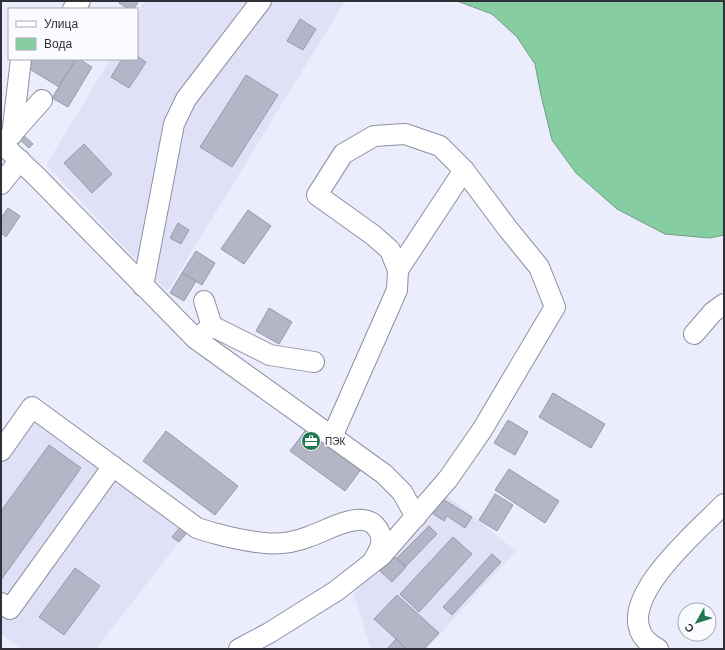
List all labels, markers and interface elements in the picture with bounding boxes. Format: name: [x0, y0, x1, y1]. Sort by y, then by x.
legend: [8, 8, 138, 60]
text: Улица: [44, 17, 78, 31]
text: Вода: [44, 37, 72, 51]
office icon: ПЭК: [300, 430, 322, 452]
place label: ПЭК: [325, 436, 345, 447]
north arrow: [677, 602, 717, 642]
text: С: [682, 621, 697, 635]

